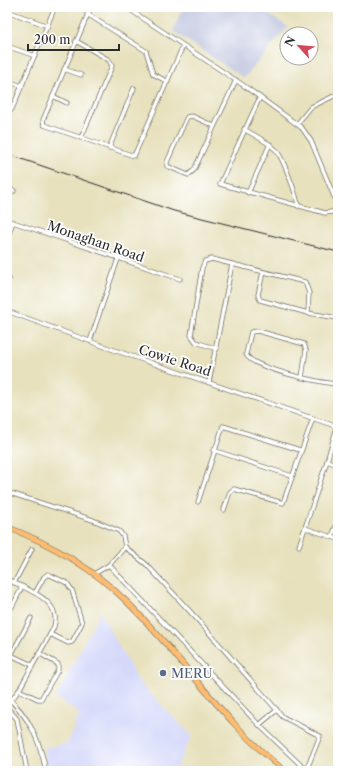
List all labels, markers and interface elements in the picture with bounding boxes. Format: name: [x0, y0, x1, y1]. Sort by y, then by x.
scale bar: [28, 26, 119, 52]
north arrow: [279, 26, 319, 66]
text: 200 m: [34, 32, 71, 47]
text: N: [282, 34, 299, 49]
street label: Monaghan Road: [45, 217, 147, 265]
street label: Cowie Road: [137, 341, 213, 379]
place label: MERU: [171, 665, 212, 681]
marker: MERU: [158, 668, 168, 678]

